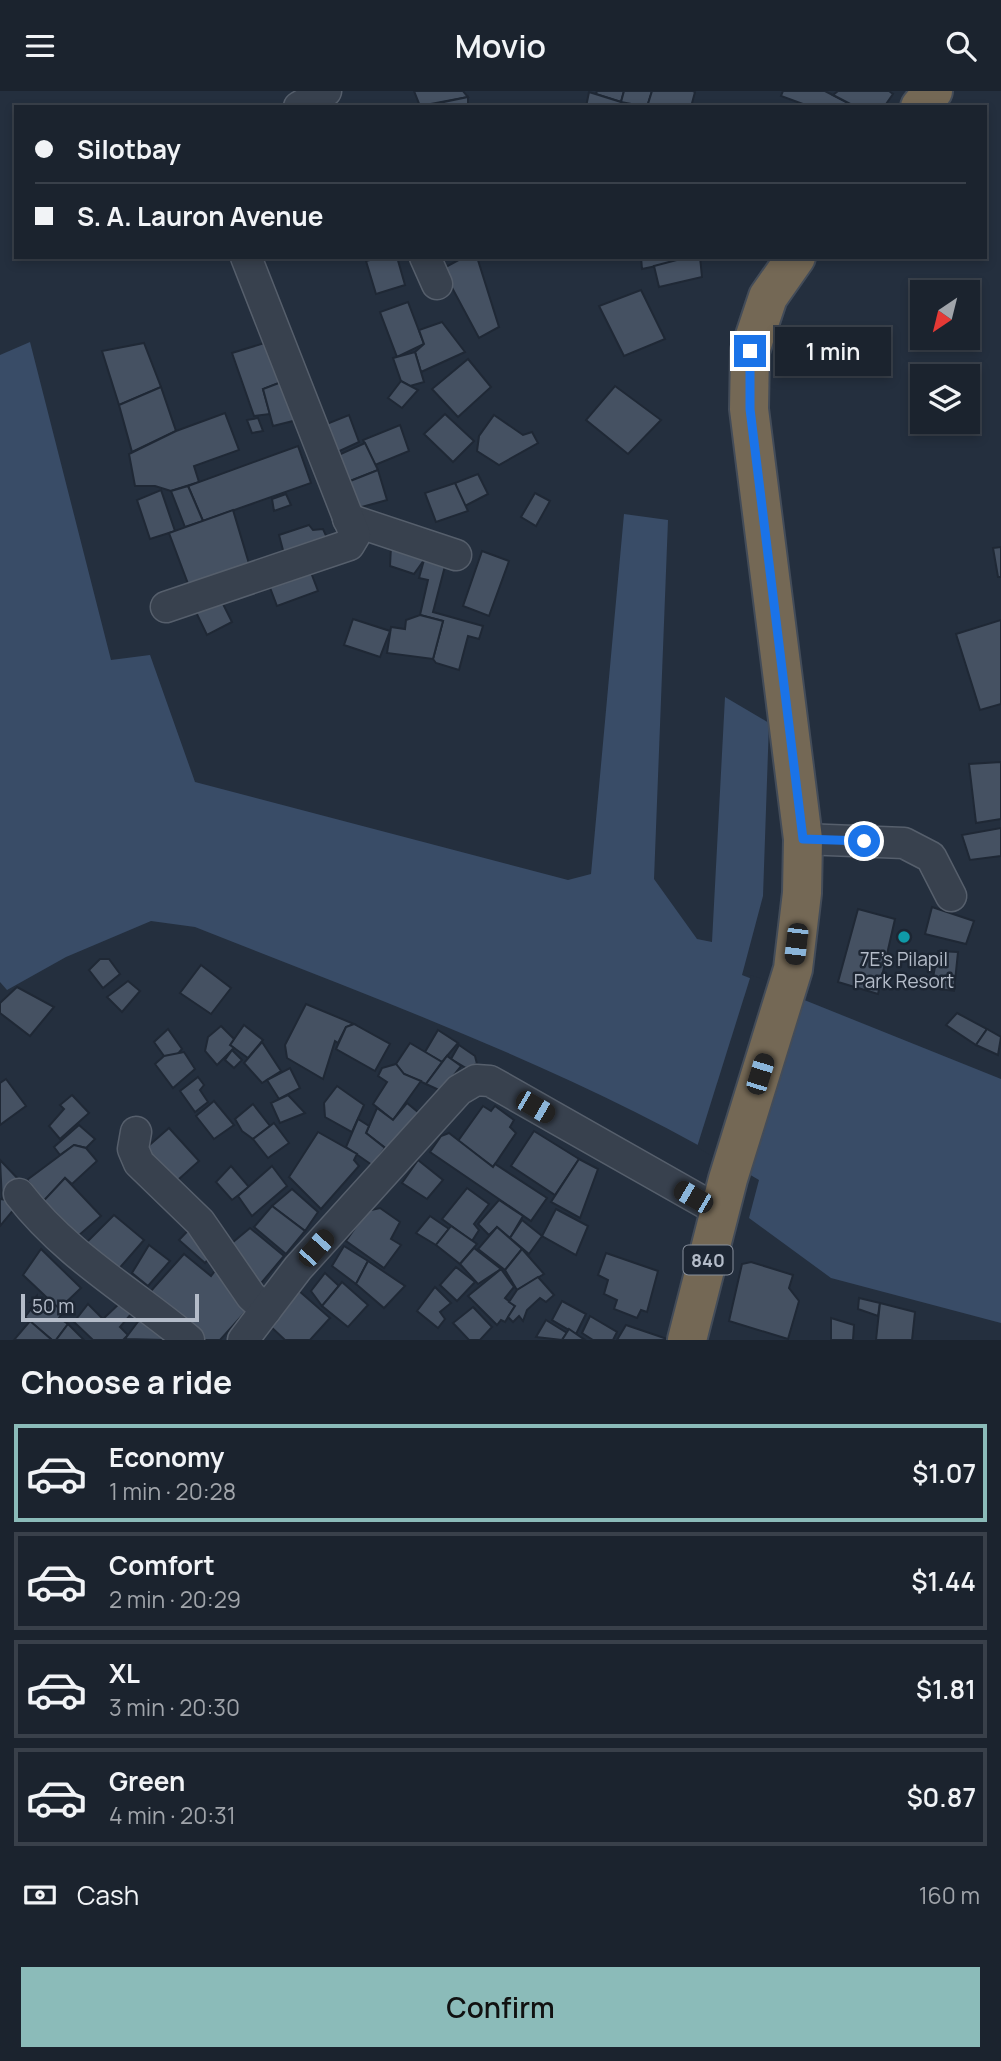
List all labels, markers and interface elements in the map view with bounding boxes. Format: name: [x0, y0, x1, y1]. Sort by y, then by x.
text: Movio: [455, 24, 546, 68]
icon: menu: [21, 27, 59, 65]
icon: search: [942, 27, 980, 65]
text: Silotbay: [77, 131, 181, 167]
text: S. A. Lauron Avenue: [77, 198, 324, 234]
north arrow: [910, 280, 980, 350]
map controls: [910, 280, 980, 434]
callout: 1 min: [774, 327, 890, 375]
route end: [734, 335, 766, 367]
text: 1 min: [806, 335, 860, 367]
button: layers: [910, 364, 980, 434]
route start: [848, 825, 880, 857]
car: [784, 922, 809, 966]
marker: 7E's Pilapil Park Resort: [896, 929, 912, 945]
place label: 7E's Pilapil Park Resort: [854, 946, 954, 994]
car: [744, 1051, 777, 1097]
car: [512, 1087, 559, 1127]
car: [670, 1177, 717, 1217]
car: [295, 1225, 338, 1271]
road number: 840: [684, 1245, 732, 1275]
scale bar: [21, 1291, 200, 1323]
text: 50 m: [32, 1293, 74, 1319]
text: Choose a ride: [21, 1360, 232, 1404]
text: Economy: [109, 1439, 224, 1475]
icon: car: [25, 1442, 88, 1505]
text: $1.07: [912, 1455, 976, 1491]
text: 1 min · 20:28: [109, 1475, 236, 1507]
text: Comfort: [109, 1547, 215, 1583]
icon: car: [25, 1550, 88, 1613]
text: $1.44: [911, 1563, 976, 1599]
text: 2 min · 20:29: [109, 1583, 241, 1615]
text: XL: [109, 1655, 140, 1691]
icon: car: [25, 1658, 88, 1721]
text: $1.81: [916, 1671, 976, 1707]
text: 3 min · 20:30: [109, 1691, 240, 1723]
text: Green: [109, 1763, 185, 1799]
icon: car: [25, 1766, 88, 1829]
text: $0.87: [907, 1779, 976, 1815]
text: 4 min · 20:31: [109, 1799, 236, 1831]
icon: cash: [21, 1876, 59, 1914]
text: Cash: [77, 1877, 139, 1913]
text: 160 m: [919, 1879, 980, 1911]
button: Confirm: [21, 1967, 980, 2047]

